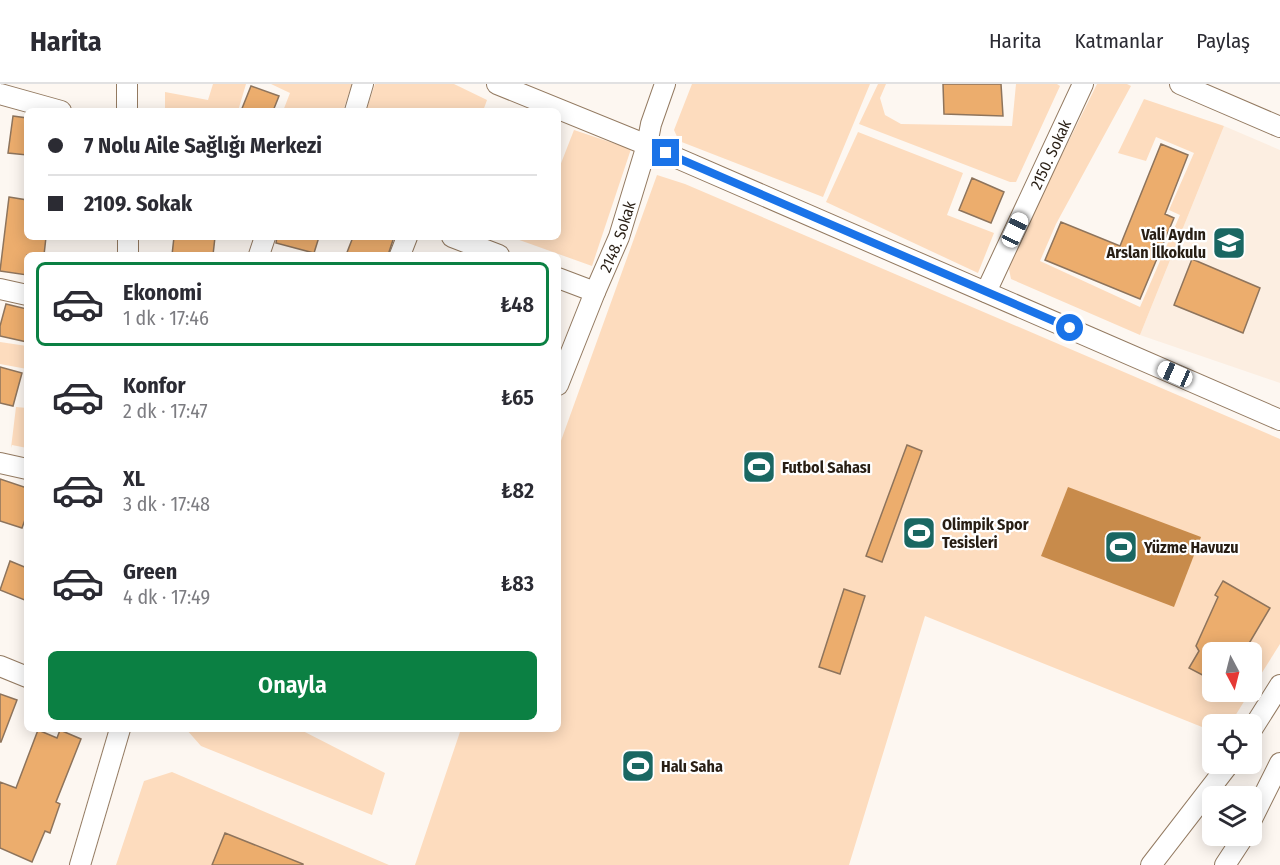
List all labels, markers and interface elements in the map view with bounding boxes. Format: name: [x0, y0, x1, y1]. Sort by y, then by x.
text: Harita: [30, 25, 102, 58]
text: Harita: [989, 28, 1042, 54]
text: Katmanlar: [1075, 28, 1163, 54]
text: Paylaş: [1196, 28, 1250, 54]
street label: 2150. Sokak: [1026, 116, 1075, 192]
text: 7 Nolu Aile Sağlığı Merkezi: [84, 132, 322, 159]
route end: [652, 139, 679, 166]
text: 2109. Sokak: [84, 190, 192, 217]
street label: 2148. Sokak: [595, 198, 639, 275]
car: [999, 210, 1031, 250]
place label: Vali Aydın Arslan İlkokulu: [1106, 225, 1206, 262]
school or university icon: Vali Aydın Arslan İlkokulu: [1211, 225, 1247, 261]
icon: car: [51, 277, 105, 331]
text: Ekonomi: [123, 279, 202, 306]
text: ₺48: [500, 291, 534, 318]
text: 1 dk · 17:46: [123, 306, 209, 330]
route start: [1056, 314, 1083, 341]
car: [1155, 358, 1195, 390]
icon: car: [51, 370, 105, 424]
text: Konfor: [123, 372, 185, 399]
text: ₺65: [501, 384, 534, 411]
text: 2 dk · 17:47: [123, 399, 208, 423]
sports icon: Futbol Sahası: [741, 449, 777, 485]
place label: Futbol Sahası: [782, 458, 871, 477]
icon: car: [51, 463, 105, 517]
text: XL: [123, 465, 145, 492]
text: ₺82: [501, 477, 534, 504]
text: 3 dk · 17:48: [123, 492, 210, 516]
sports icon: Olimpik Spor Tesisleri: [901, 515, 937, 551]
place label: Olimpik Spor Tesisleri: [942, 515, 1029, 552]
sports icon: Yüzme Havuzu: [1103, 529, 1139, 565]
place label: Yüzme Havuzu: [1143, 538, 1238, 557]
icon: car: [51, 556, 105, 610]
text: Green: [123, 558, 177, 585]
text: ₺83: [501, 570, 534, 597]
text: 4 dk · 17:49: [123, 585, 210, 609]
north arrow: [1202, 642, 1262, 702]
map controls: [1202, 642, 1262, 846]
button: Onayla: [48, 651, 537, 720]
button: locate: [1202, 714, 1262, 774]
sports icon: Halı Saha: [620, 748, 656, 784]
place label: Halı Saha: [661, 757, 723, 776]
button: layers: [1202, 786, 1262, 846]

